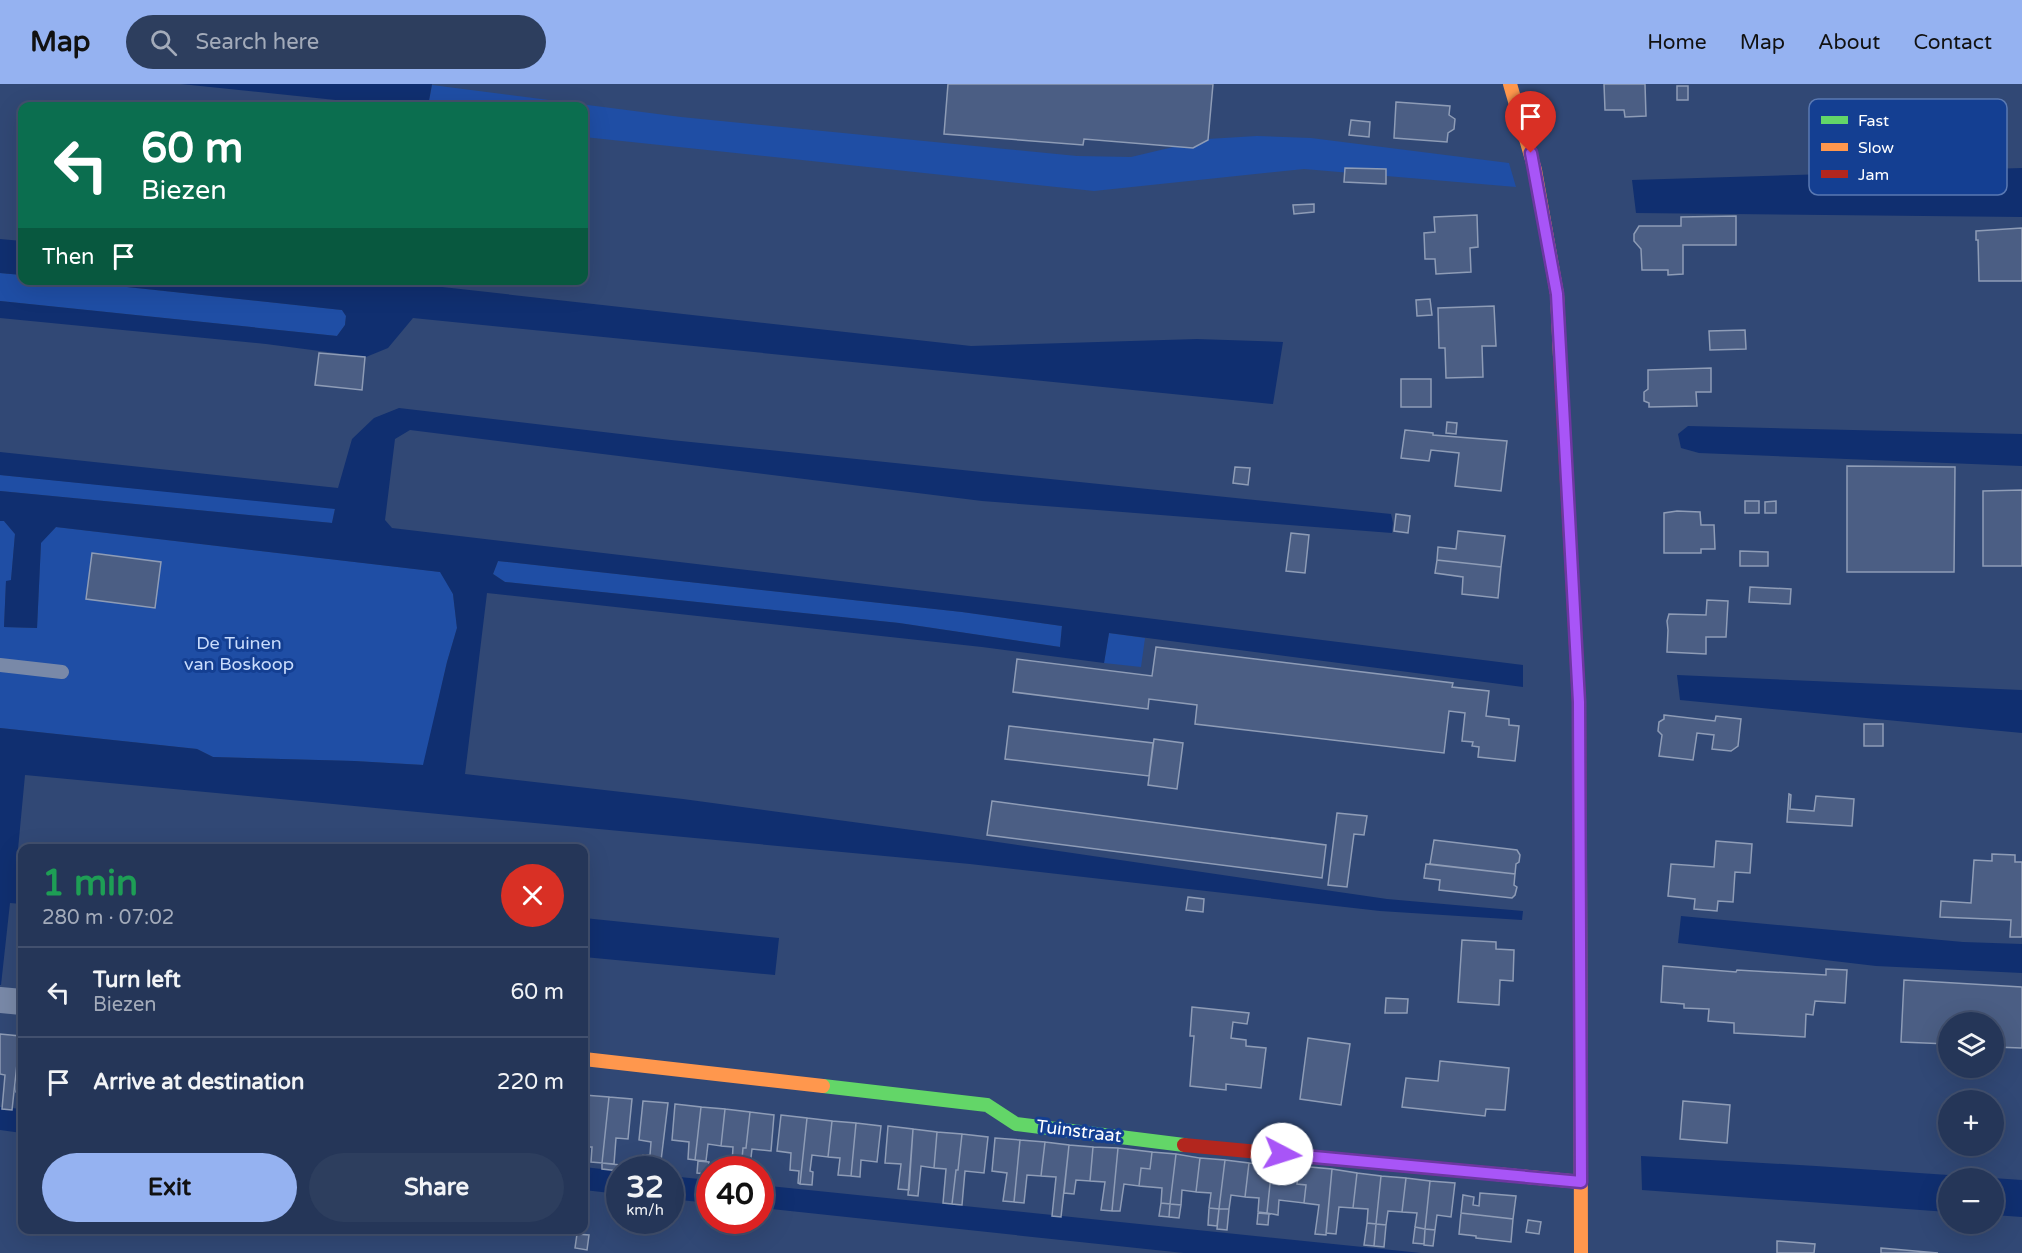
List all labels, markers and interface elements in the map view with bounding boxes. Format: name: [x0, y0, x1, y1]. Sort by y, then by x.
search box: [126, 15, 546, 69]
text: Map: [30, 25, 90, 59]
icon: search: [147, 26, 180, 59]
text: Search here: [195, 29, 319, 55]
text: Home: [1647, 30, 1707, 55]
text: Map: [1740, 30, 1785, 55]
text: About: [1818, 30, 1880, 55]
text: Contact: [1913, 30, 1992, 55]
pin: [1505, 91, 1556, 153]
legend: [1809, 99, 2007, 195]
icon: arrive: [1514, 100, 1547, 133]
text: Fast: [1858, 111, 1889, 131]
text: 60 m: [141, 123, 243, 174]
icon: left: [42, 126, 120, 204]
text: Slow: [1858, 138, 1894, 158]
text: Jam: [1858, 165, 1889, 185]
text: Biezen: [141, 174, 227, 207]
icon: arrive: [107, 240, 140, 273]
text: Then: [42, 244, 95, 270]
park label: De Tuinen van Boskoop: [184, 632, 294, 675]
text: 1 min: [42, 862, 138, 905]
button: close: [501, 864, 564, 927]
text: 280 m · 07:02: [42, 906, 174, 930]
text: Turn left: [93, 967, 181, 993]
icon: left: [42, 976, 75, 1009]
text: 60 m: [510, 979, 564, 1005]
text: Biezen: [93, 993, 156, 1017]
map controls: [1938, 1012, 2004, 1234]
button: layers: [1938, 1012, 2004, 1078]
icon: arrive: [42, 1066, 75, 1099]
text: Arrive at destination: [93, 1069, 304, 1095]
text: 220 m: [497, 1069, 564, 1095]
button: +: [1938, 1090, 2004, 1156]
street label: Tuinstraat: [1035, 1115, 1123, 1147]
position arrow: [1250, 1122, 1314, 1186]
button: Exit: [42, 1153, 297, 1222]
button: Share: [309, 1153, 564, 1222]
speed limit sign: 40: [696, 1156, 774, 1234]
button: −: [1938, 1168, 2004, 1234]
text: 32: [626, 1169, 664, 1206]
text: km/h: [626, 1201, 664, 1219]

